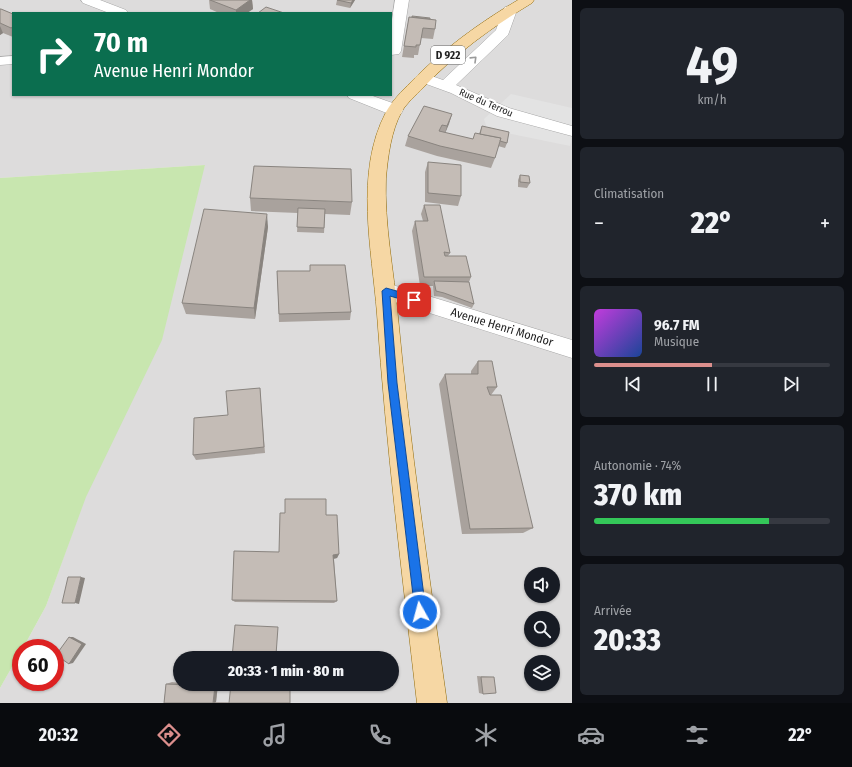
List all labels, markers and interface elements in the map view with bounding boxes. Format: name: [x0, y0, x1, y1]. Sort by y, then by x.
text: 70 m: [94, 26, 148, 59]
icon: right: [28, 28, 80, 80]
text: 49: [686, 34, 738, 97]
road number: D 922: [431, 46, 465, 64]
one-way arrow: [469, 56, 477, 64]
text: Avenue Henri Mondor: [94, 60, 254, 82]
street label: Rue du Terrou: [457, 86, 515, 120]
text: km/h: [698, 92, 727, 107]
text: Climatisation: [594, 186, 664, 201]
text: 22°: [691, 205, 733, 241]
text: −: [594, 210, 604, 237]
text: +: [820, 210, 830, 237]
pin: [397, 283, 431, 317]
icon: arrive: [403, 289, 425, 311]
street label: Avenue Henri Mondor: [449, 305, 556, 350]
text: 96.7 FM: [654, 316, 700, 334]
text: Musique: [654, 334, 699, 349]
icon: previous: [622, 373, 644, 395]
icon: pause: [701, 373, 723, 395]
icon: next: [780, 373, 802, 395]
text: Autonomie · 74%: [594, 458, 681, 473]
text: 370 km: [594, 477, 682, 513]
map controls: [524, 567, 560, 691]
button: sound: [524, 567, 560, 603]
position arrow: [399, 591, 441, 633]
text: Arrivée: [594, 603, 632, 618]
button: search: [524, 611, 560, 647]
text: 20:33: [594, 622, 661, 658]
speed limit sign: 60: [12, 639, 64, 691]
button: layers: [524, 655, 560, 691]
text: 20:33 · 1 min · 80 m: [228, 662, 344, 680]
icon: directions: [155, 721, 183, 749]
icon: music: [261, 721, 289, 749]
icon: phone: [366, 721, 394, 749]
icon: climate: [472, 721, 500, 749]
icon: car: [577, 721, 605, 749]
icon: filters: [683, 721, 711, 749]
text: 20:32: [39, 724, 78, 746]
text: 22°: [788, 724, 813, 746]

